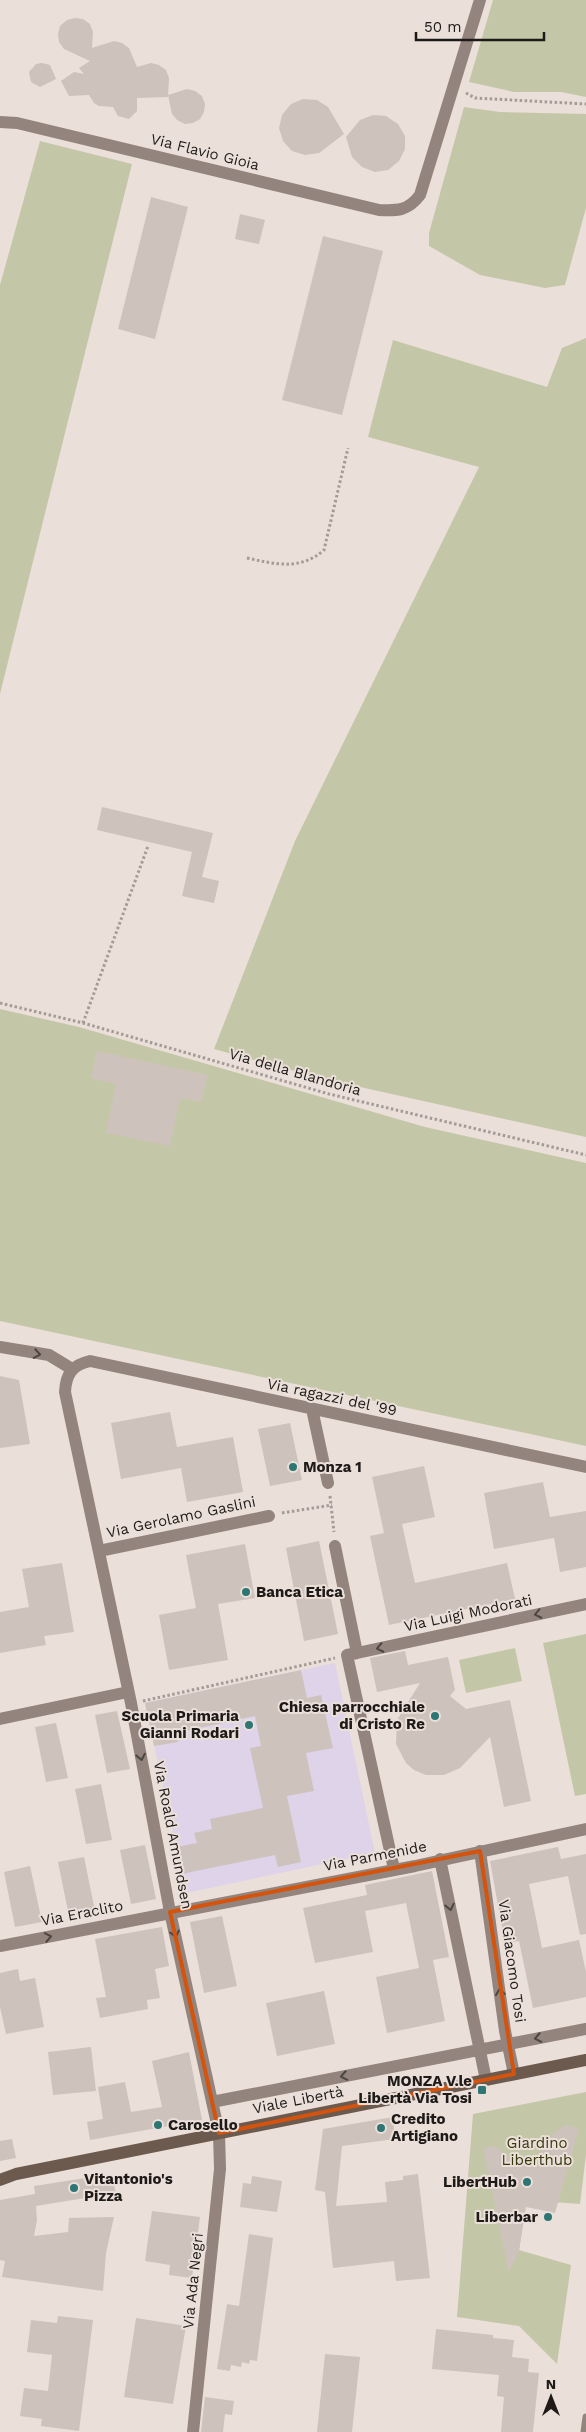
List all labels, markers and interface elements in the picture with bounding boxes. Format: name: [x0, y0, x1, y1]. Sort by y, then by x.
scale bar: [416, 10, 544, 42]
text: 50 m: [424, 18, 461, 36]
street label: Via Flavio Gioia: [149, 130, 262, 174]
street label: Via della Blandoria: [227, 1045, 364, 1100]
one-way arrow: [33, 1348, 42, 1358]
street label: Via ragazzi del '99: [265, 1374, 399, 1420]
place label: Monza 1: [303, 1458, 362, 1476]
marker: Monza 1: [287, 1461, 299, 1473]
street label: Via Gerolamo Gaslini: [105, 1492, 257, 1542]
place label: Banca Etica: [256, 1583, 343, 1601]
marker: Banca Etica: [240, 1586, 252, 1598]
street label: Via Luigi Modorati: [402, 1591, 534, 1635]
one-way arrow: [534, 1608, 543, 1619]
one-way arrow: [375, 1643, 384, 1653]
place label: Chiesa parrocchiale di Cristo Re: [279, 1698, 425, 1733]
place label: Scuola Primaria Gianni Rodari: [122, 1707, 239, 1742]
marker: Chiesa parrocchiale di Cristo Re: [429, 1710, 441, 1722]
marker: Scuola Primaria Gianni Rodari: [243, 1719, 255, 1731]
one-way arrow: [136, 1753, 146, 1762]
street label: Via Roald Amundsen: [150, 1759, 196, 1911]
street label: Via Parmenide: [322, 1837, 428, 1875]
street label: Via Eraclito: [39, 1896, 125, 1930]
street label: Via Giacomo Tosi: [494, 1898, 530, 2024]
one-way arrow: [445, 1903, 455, 1911]
one-way arrow: [169, 1930, 180, 1938]
one-way arrow: [43, 1932, 52, 1942]
one-way arrow: [495, 1988, 505, 1996]
one-way arrow: [534, 2033, 543, 2043]
one-way arrow: [340, 2070, 349, 2081]
place label: MONZA V.le Libertà Via Tosi: [358, 2072, 472, 2107]
street label: Viale Libertà: [251, 2082, 345, 2118]
marker: MONZA V.le Libertà Via Tosi: [476, 2084, 488, 2096]
place label: Credito Artigiano: [391, 2110, 458, 2145]
place label: Carosello: [168, 2116, 238, 2134]
marker: Carosello: [152, 2119, 164, 2131]
marker: Credito Artigiano: [375, 2122, 387, 2134]
park label: Giardino Liberthub: [502, 2134, 572, 2169]
place label: Vitantonio's Pizza: [84, 2170, 173, 2205]
place label: LibertHub: [443, 2173, 517, 2191]
marker: LibertHub: [521, 2176, 533, 2188]
marker: Vitantonio's Pizza: [68, 2182, 80, 2194]
place label: Liberbar: [476, 2208, 539, 2226]
marker: Liberbar: [542, 2211, 554, 2223]
street label: Via Ada Negri: [179, 2232, 207, 2330]
north arrow: [526, 2372, 576, 2422]
text: N: [546, 2376, 556, 2392]

